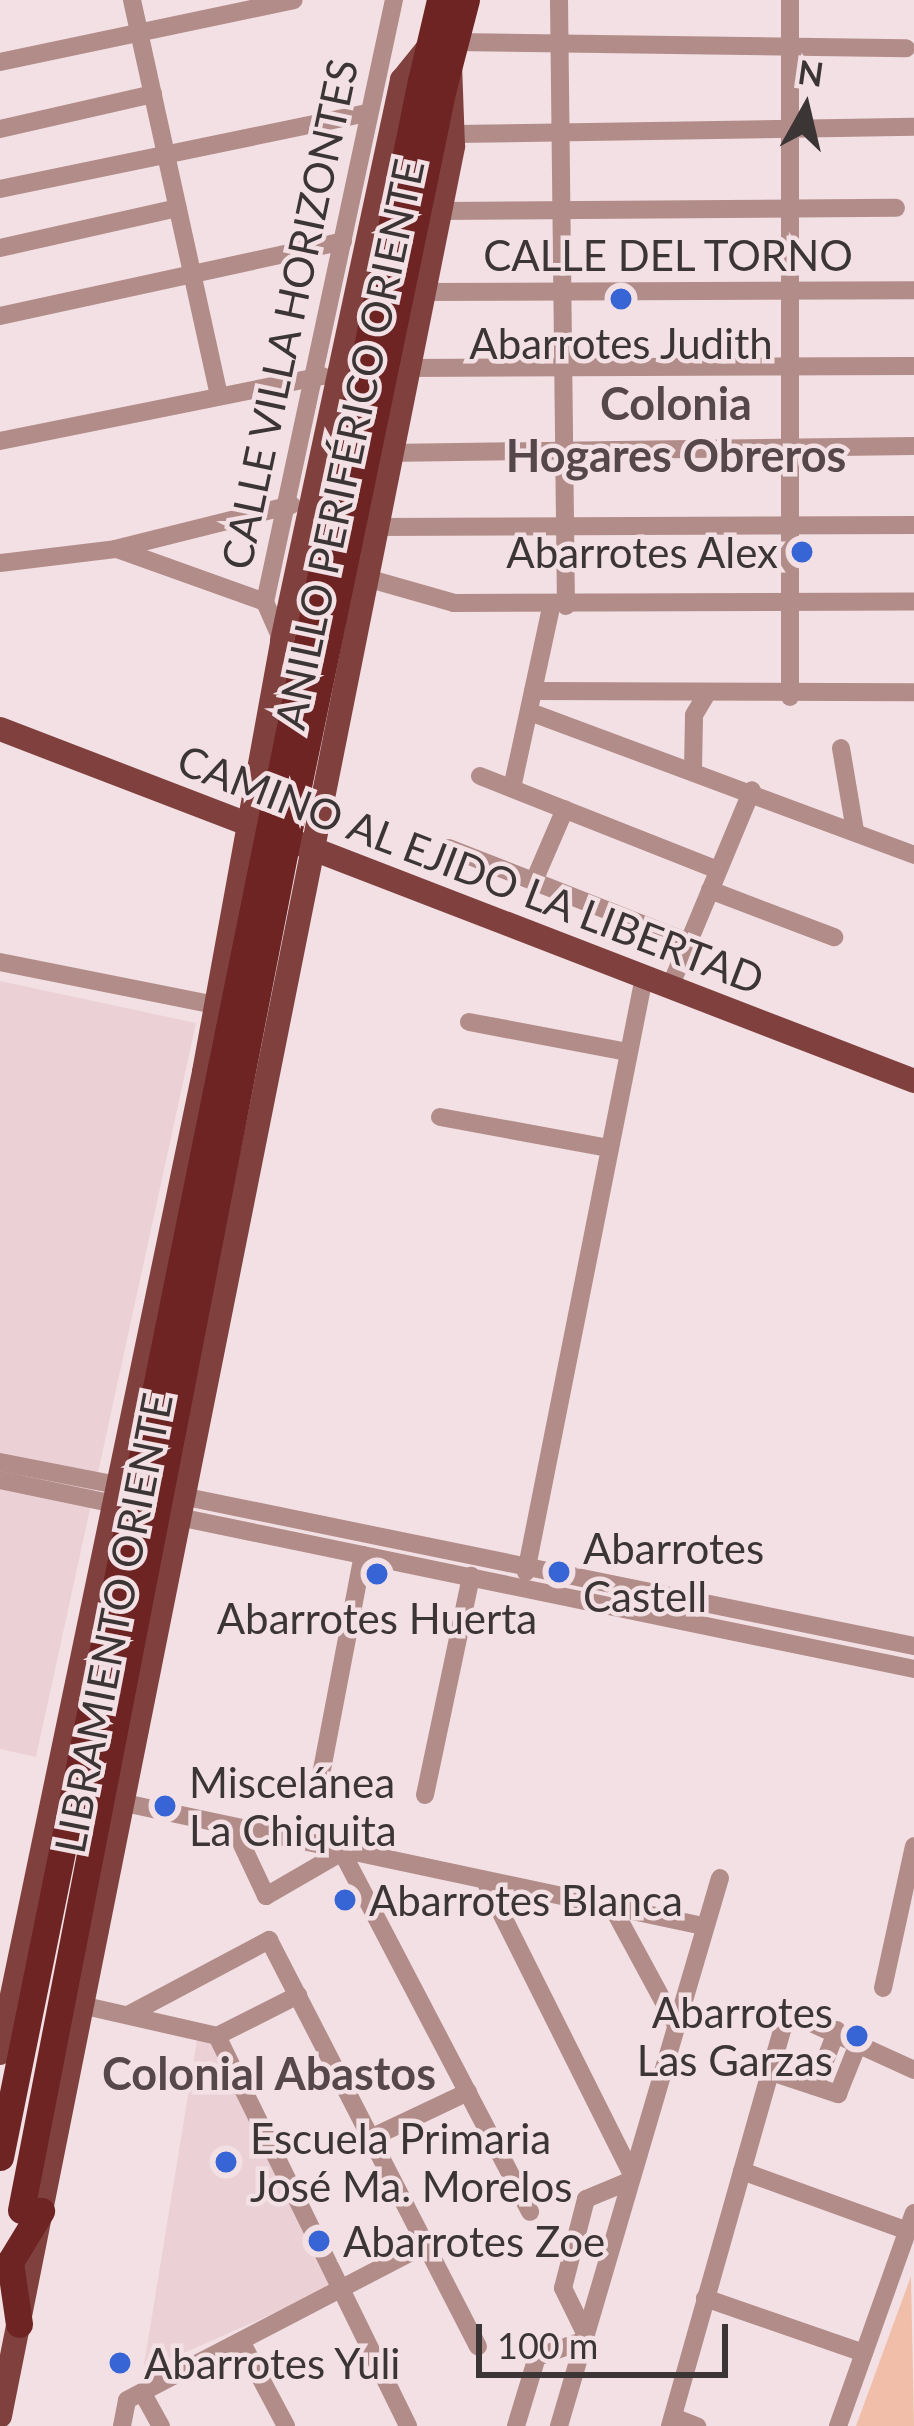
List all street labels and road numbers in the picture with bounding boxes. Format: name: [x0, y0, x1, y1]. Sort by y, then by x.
street label: CALLE VILLA HORIZONTES: [210, 53, 368, 575]
street label: ANILLO PERIFÉRICO ORIENTE: [264, 155, 434, 733]
street label: CALLE DEL TORNO: [482, 230, 854, 280]
street label: CAMINO AL EJIDO LA LIBERTAD: [169, 733, 773, 1005]
street label: LIBRAMIENTO ORIENTE: [44, 1389, 182, 1857]

